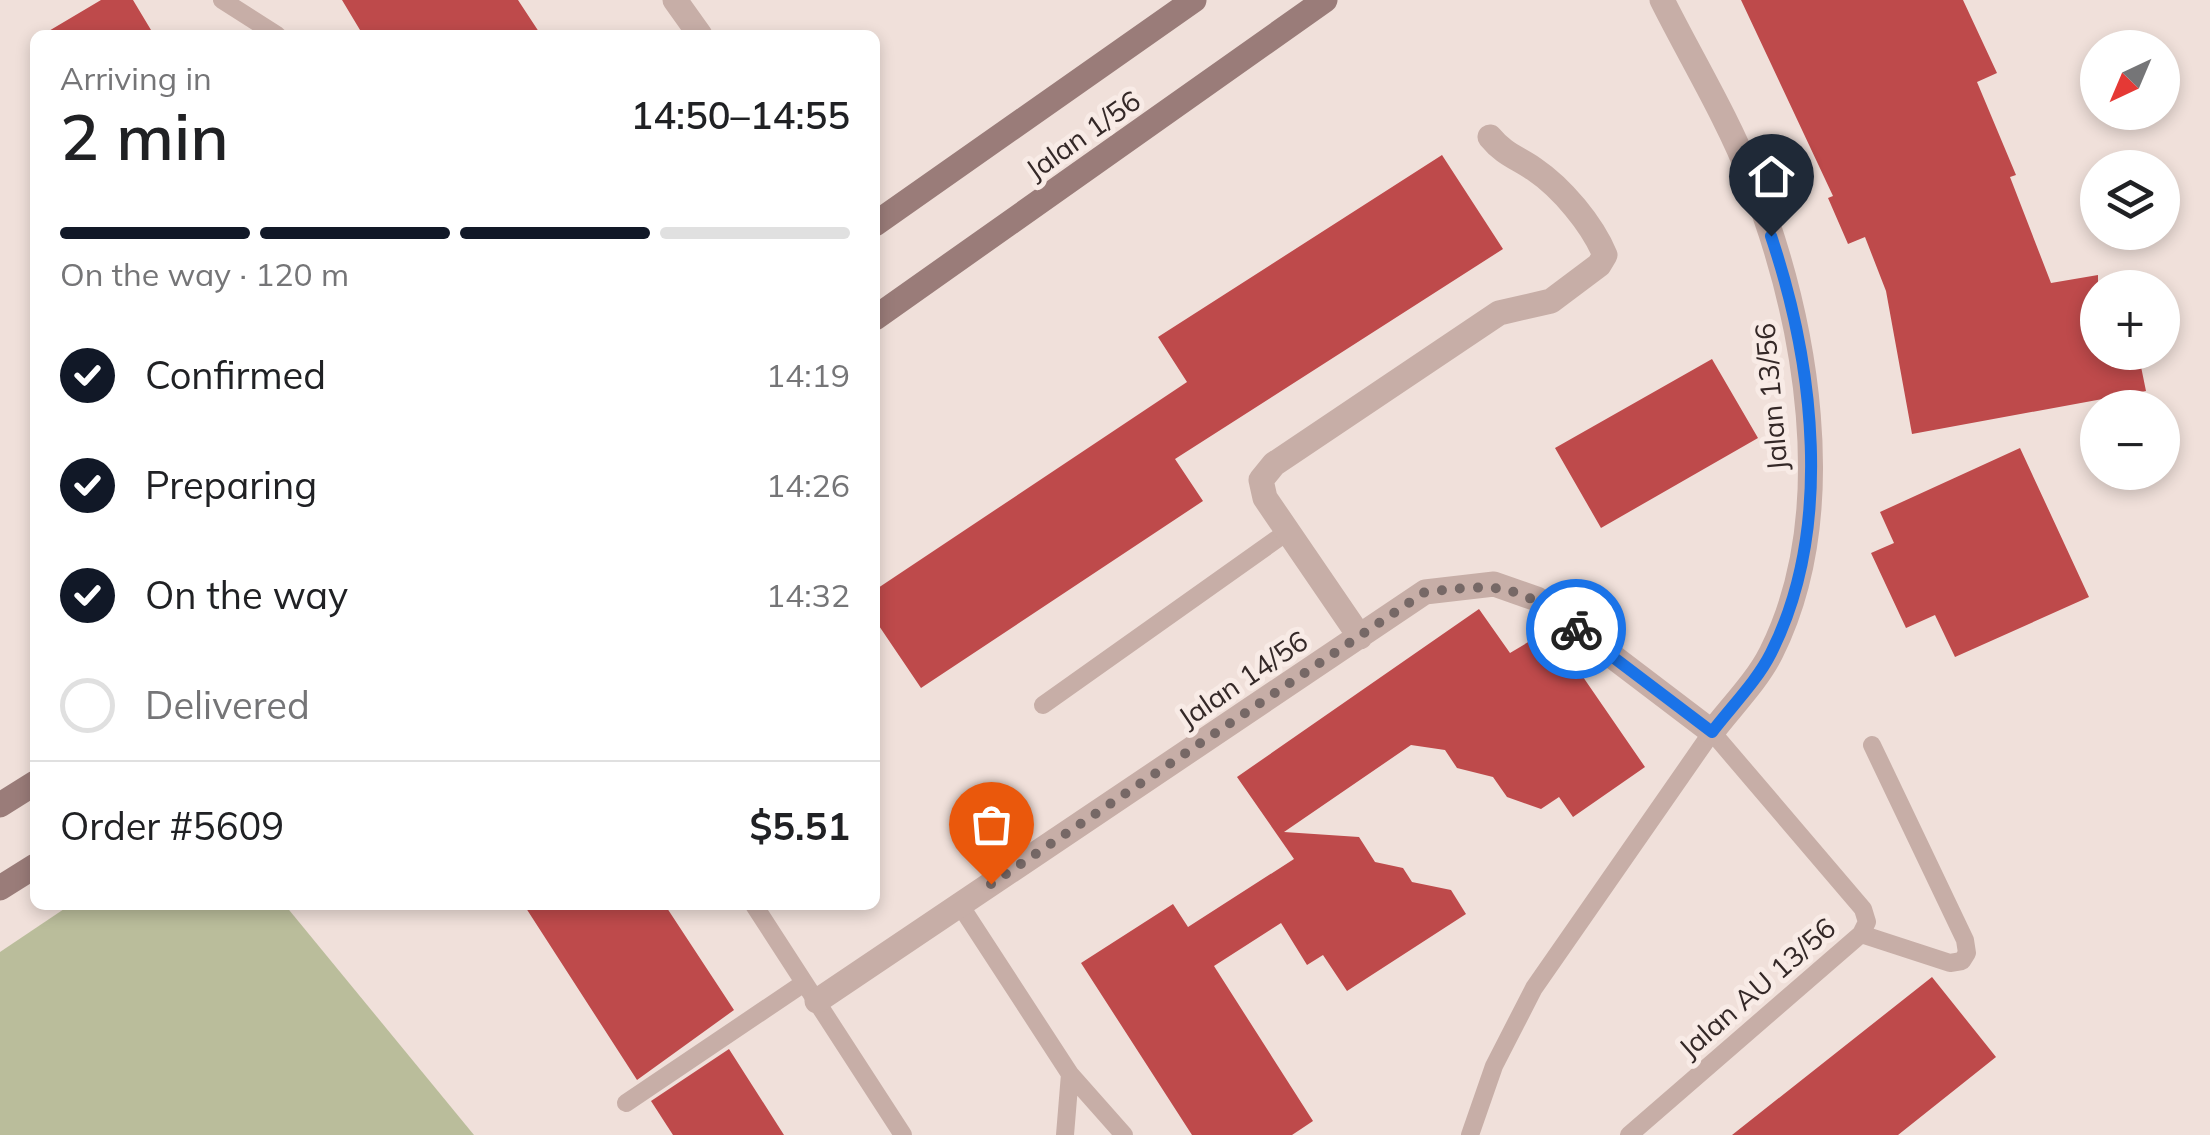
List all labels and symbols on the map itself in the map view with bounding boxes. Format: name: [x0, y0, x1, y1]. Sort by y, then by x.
north arrow: [2080, 30, 2180, 130]
street label: Jalan 1/56: [1019, 83, 1147, 187]
pin: [1729, 134, 1814, 237]
street label: Jalan 13/56: [1747, 322, 1794, 472]
courier: [1526, 579, 1626, 679]
street label: Jalan 14/56: [1171, 623, 1314, 735]
pin: [949, 782, 1034, 885]
street label: Jalan AU 13/56: [1671, 910, 1842, 1065]

